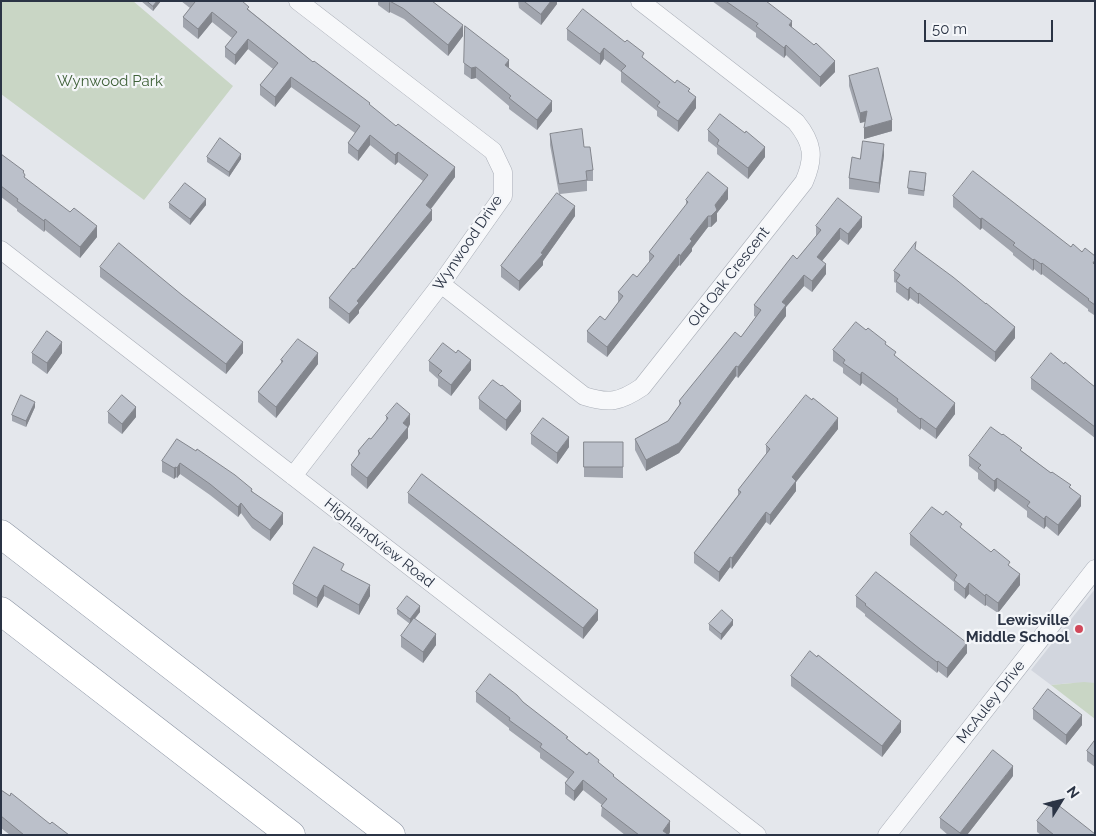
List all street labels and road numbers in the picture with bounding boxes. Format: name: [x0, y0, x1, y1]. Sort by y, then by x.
street label: Wynwood Drive: [430, 192, 506, 294]
street label: Old Oak Crescent: [684, 224, 774, 330]
street label: Highlandview Road: [320, 494, 438, 592]
street label: McAuley Drive: [953, 657, 1029, 747]

